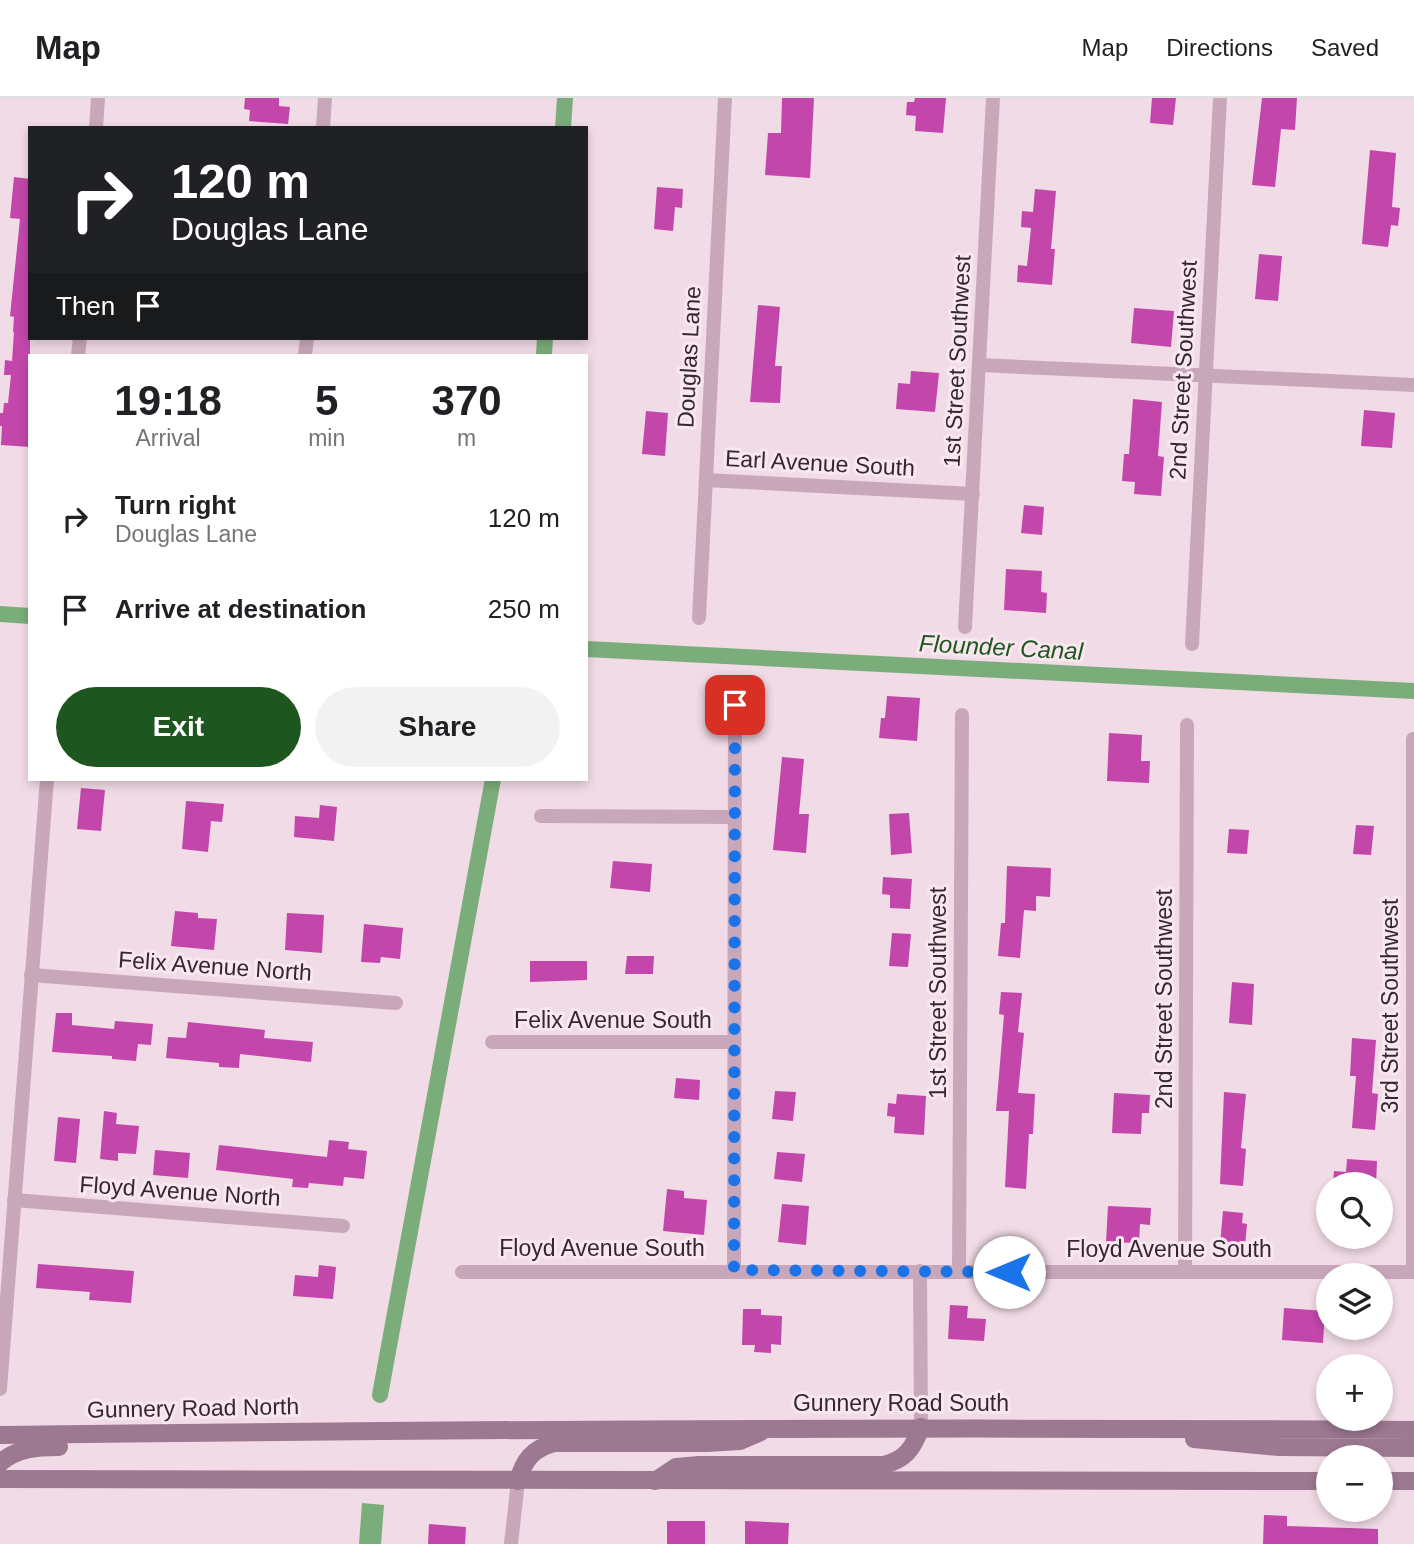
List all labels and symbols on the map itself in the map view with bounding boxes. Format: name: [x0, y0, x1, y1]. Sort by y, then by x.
street label: 1st Street Southwest: [938, 254, 976, 468]
street label: 2nd Street Southwest: [1164, 259, 1202, 480]
street label: Douglas Lane: [672, 285, 706, 429]
street label: Earl Avenue South: [724, 445, 916, 481]
water label: Flounder Canal: [918, 629, 1084, 665]
pin: [705, 675, 765, 735]
street label: 1st Street Southwest: [925, 886, 951, 1099]
street label: 2nd Street Southwest: [1151, 888, 1177, 1109]
street label: 3rd Street Southwest: [1377, 898, 1403, 1113]
street label: Felix Avenue North: [117, 946, 313, 986]
street label: Felix Avenue South: [514, 1007, 712, 1033]
street label: Floyd Avenue North: [79, 1171, 281, 1211]
street label: Floyd Avenue South: [499, 1235, 705, 1261]
position arrow: [972, 1235, 1046, 1309]
street label: Floyd Avenue South: [1066, 1236, 1272, 1262]
street label: Gunnery Road South: [793, 1390, 1009, 1416]
street label: Gunnery Road North: [87, 1393, 299, 1423]

